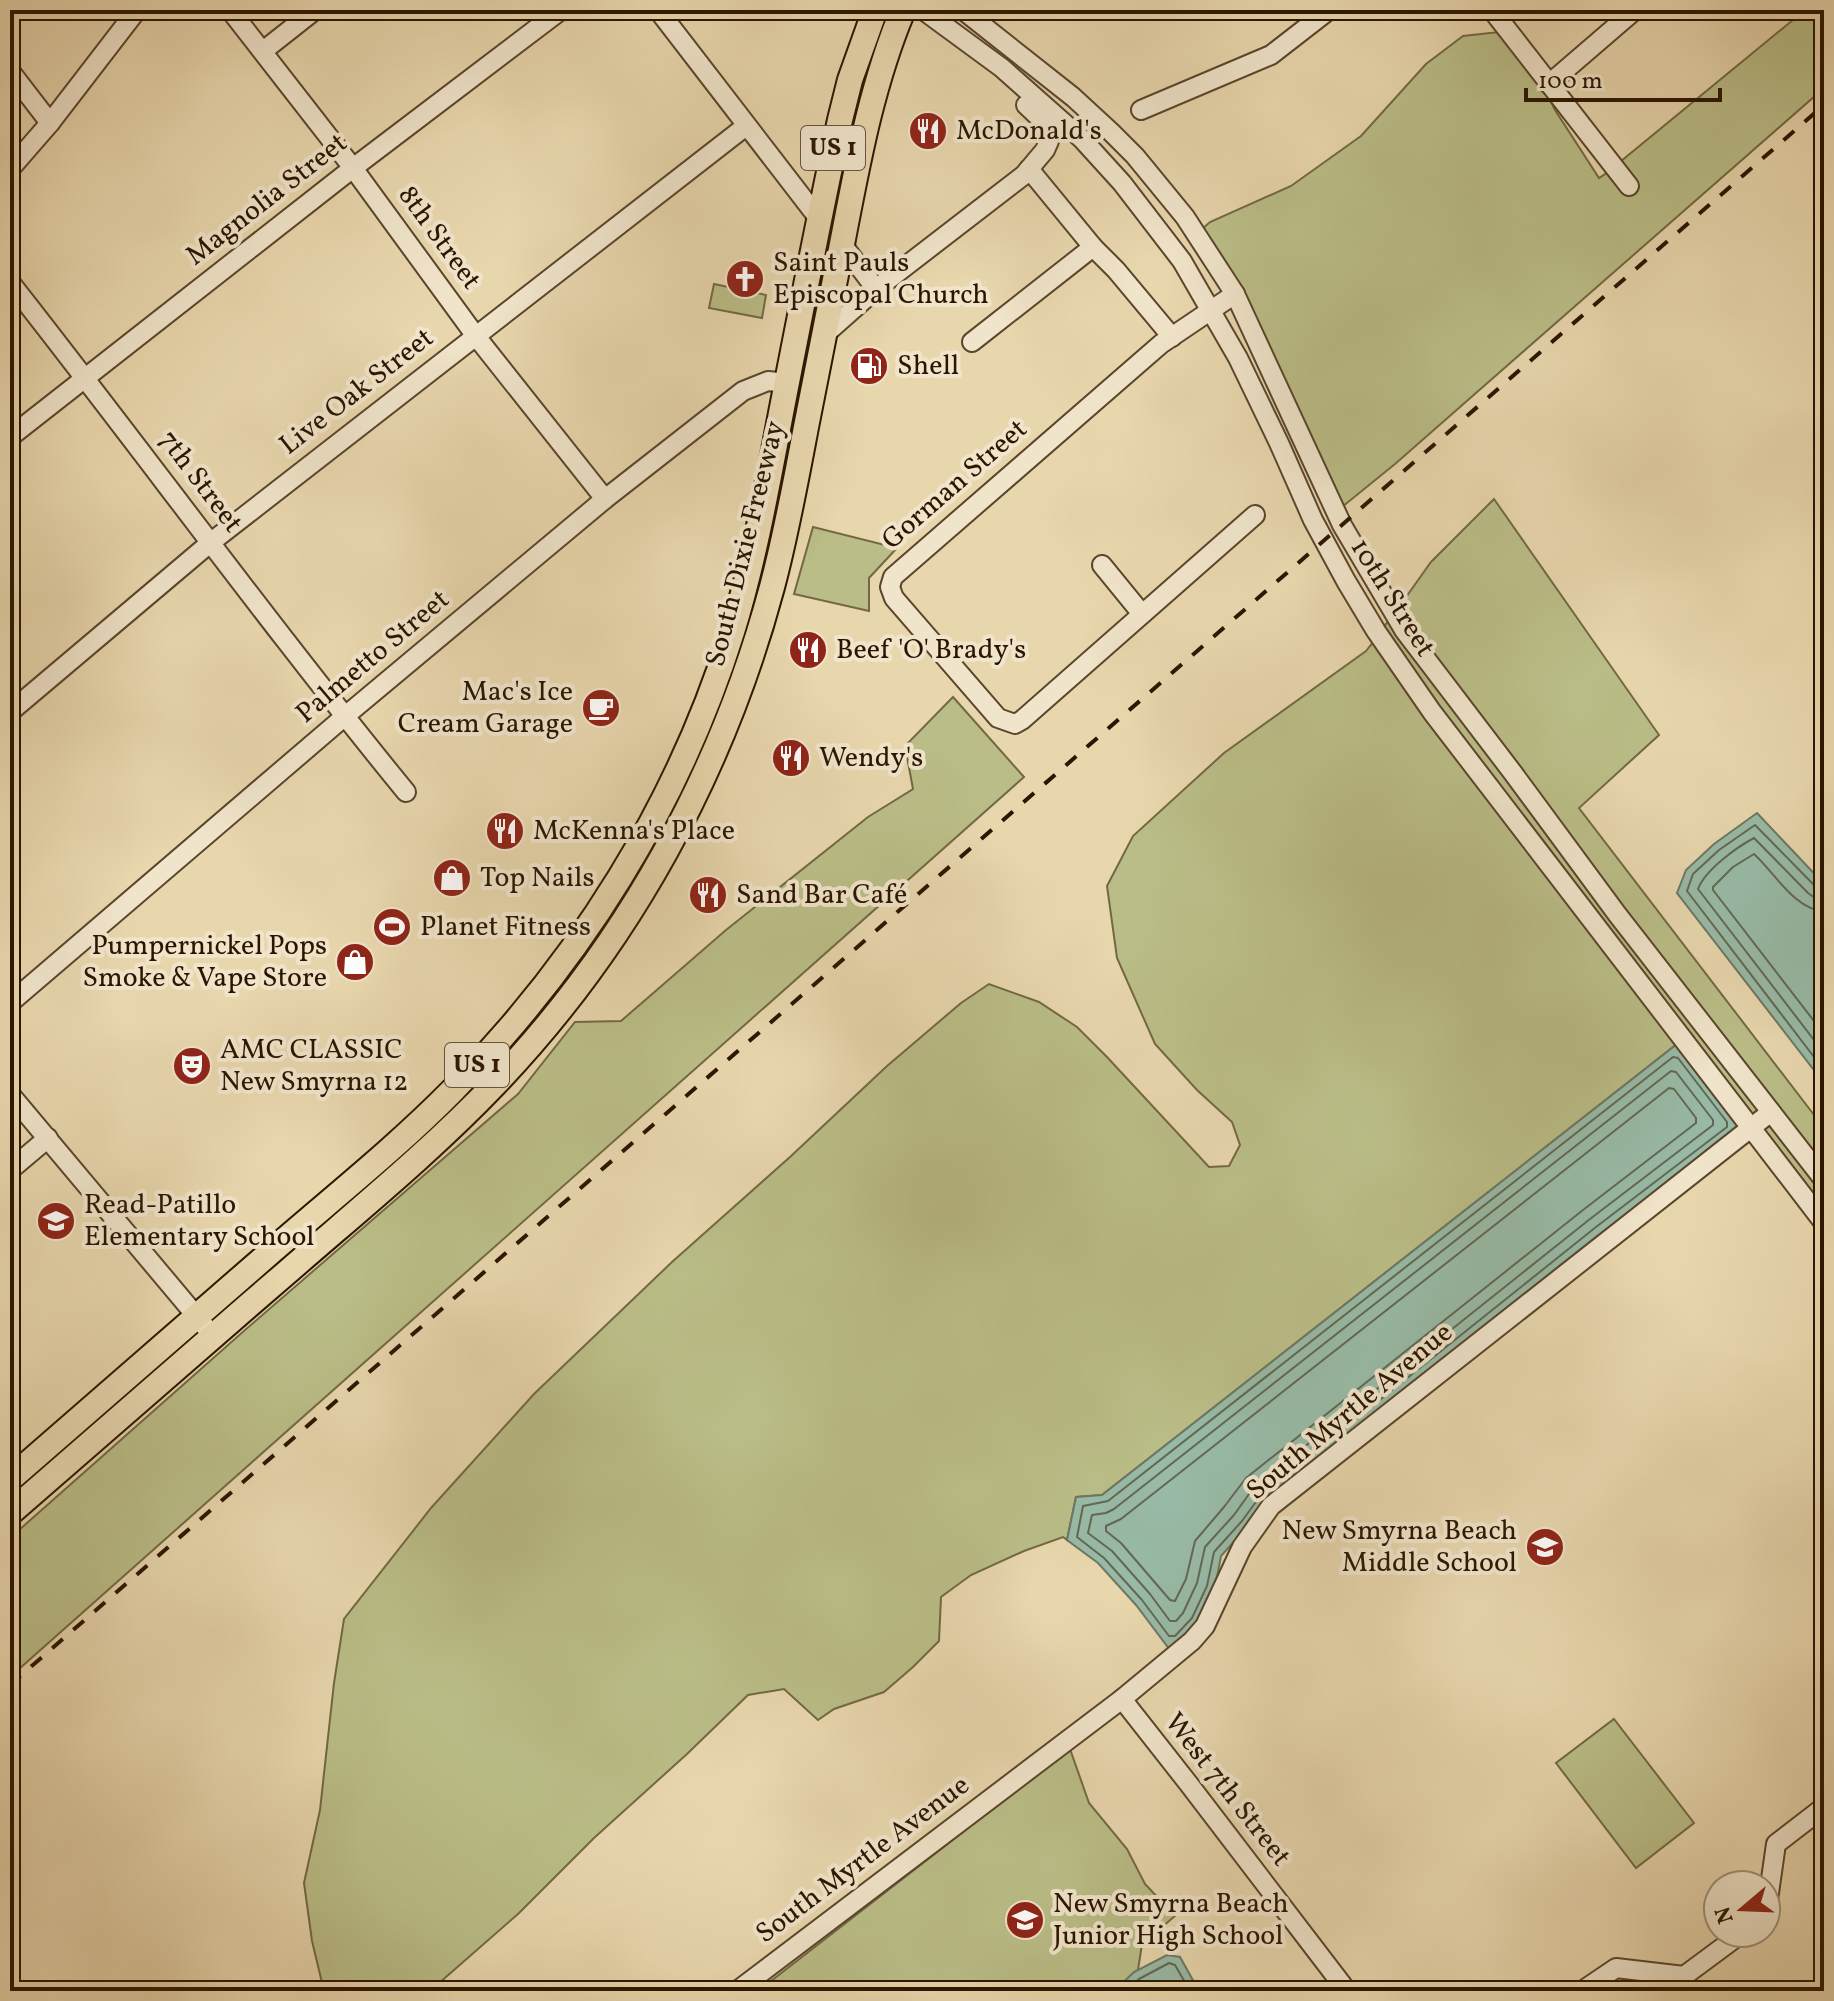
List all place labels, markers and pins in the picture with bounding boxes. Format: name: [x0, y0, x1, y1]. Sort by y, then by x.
restaurant icon: McDonald's: [907, 110, 949, 152]
place label: McDonald's: [956, 112, 1102, 151]
place label: Saint Pauls Episcopal Church: [773, 244, 989, 315]
church icon: Saint Pauls Episcopal Church: [724, 258, 766, 300]
fuel station icon: Shell: [848, 345, 890, 387]
place label: Shell: [897, 347, 959, 386]
restaurant icon: Beef 'O' Brady's: [787, 629, 829, 671]
place label: Beef 'O' Brady's: [836, 631, 1026, 670]
place label: Mac's Ice Cream Garage: [398, 673, 573, 744]
cafe icon: Mac's Ice Cream Garage: [580, 687, 622, 729]
restaurant icon: Wendy's: [770, 737, 812, 779]
place label: Wendy's: [819, 739, 923, 778]
restaurant icon: McKenna's Place: [484, 810, 526, 852]
place label: McKenna's Place: [533, 812, 735, 851]
shop icon: Top Nails: [431, 857, 473, 899]
place label: Top Nails: [480, 859, 594, 898]
restaurant icon: Sand Bar Café: [687, 874, 729, 916]
place label: Sand Bar Café: [736, 876, 907, 915]
sports icon: Planet Fitness: [371, 906, 413, 948]
place label: Planet Fitness: [420, 908, 591, 947]
place label: Pumpernickel Pops Smoke & Vape Store: [82, 927, 327, 998]
shop icon: Pumpernickel Pops Smoke & Vape Store: [334, 941, 376, 983]
place label: AMC CLASSIC New Smyrna 12: [220, 1031, 408, 1102]
theatre icon: AMC CLASSIC New Smyrna 12: [171, 1045, 213, 1087]
place label: Read-Patillo Elementary School: [84, 1186, 315, 1257]
school or university icon: Read-Patillo Elementary School: [35, 1200, 77, 1242]
place label: New Smyrna Beach Middle School: [1281, 1512, 1517, 1583]
school or university icon: New Smyrna Beach Middle School: [1524, 1526, 1566, 1568]
place label: New Smyrna Beach Junior High School: [1053, 1885, 1289, 1956]
school or university icon: New Smyrna Beach Junior High School: [1004, 1899, 1046, 1941]

